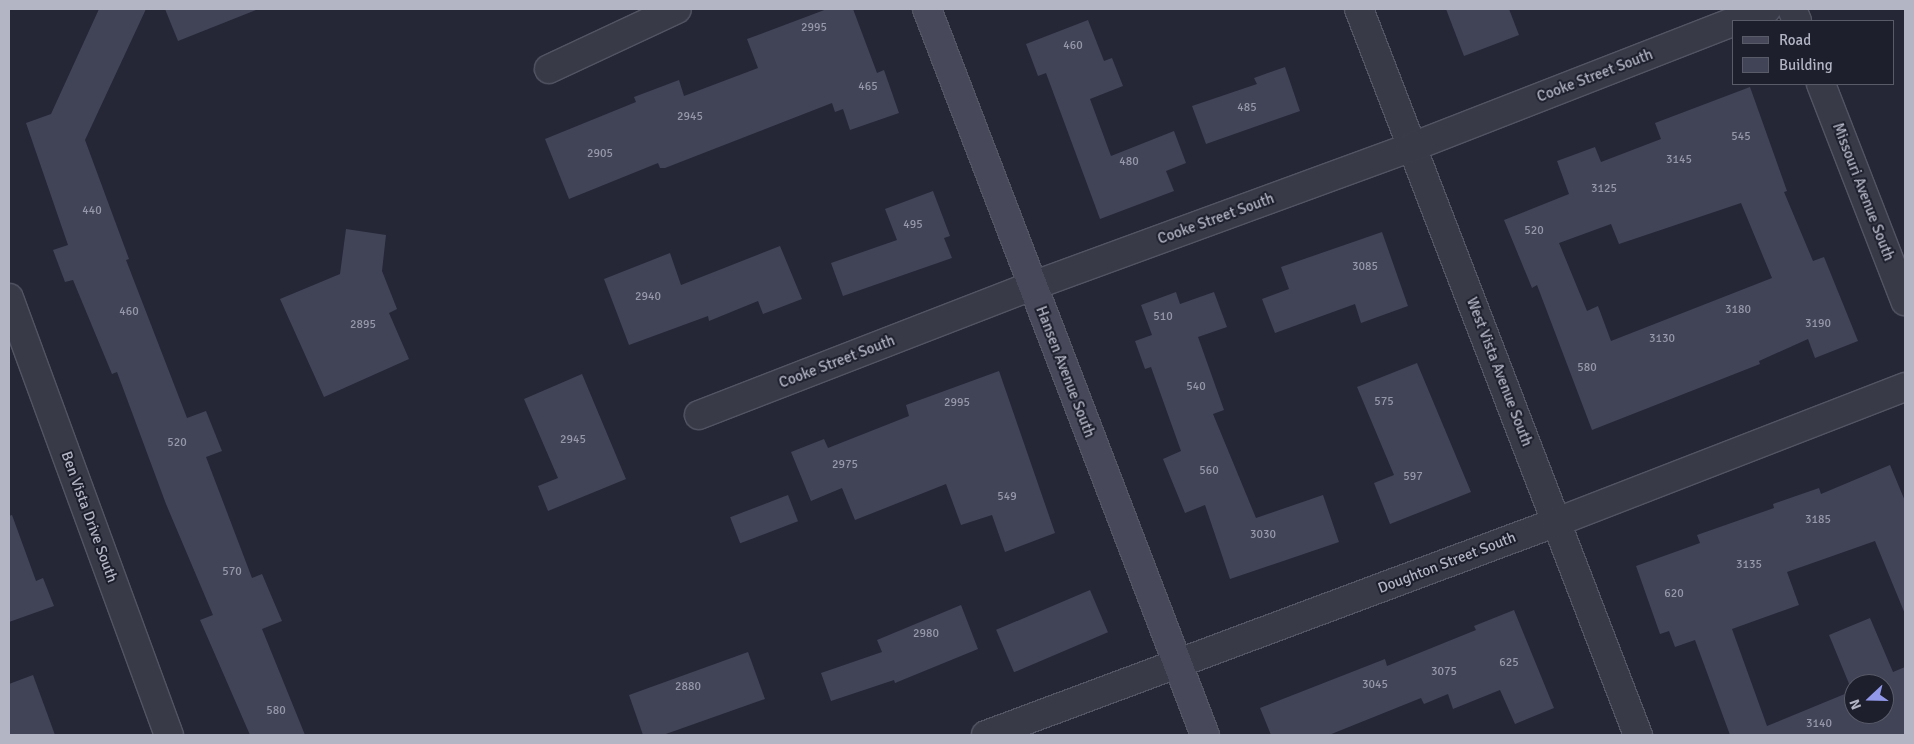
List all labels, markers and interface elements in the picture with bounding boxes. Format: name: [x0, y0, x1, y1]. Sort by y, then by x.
legend: [1732, 20, 1894, 85]
house number: 2995: [801, 21, 827, 35]
text: Road: [1779, 31, 1811, 49]
house number: 460: [1063, 39, 1083, 53]
street label: Cooke Street South: [1534, 46, 1656, 106]
text: Building: [1779, 56, 1833, 74]
house number: 465: [858, 80, 878, 94]
house number: 485: [1237, 101, 1257, 115]
house number: 2945: [677, 110, 703, 124]
street label: Missouri Avenue South: [1828, 120, 1898, 264]
house number: 545: [1731, 130, 1751, 144]
house number: 2905: [587, 147, 613, 161]
house number: 3145: [1666, 153, 1692, 167]
house number: 480: [1119, 155, 1139, 169]
house number: 3125: [1591, 182, 1617, 196]
street label: Cooke Street South: [1155, 190, 1277, 248]
house number: 440: [82, 204, 102, 218]
house number: 495: [903, 218, 923, 232]
house number: 520: [1524, 224, 1544, 238]
house number: 3085: [1352, 260, 1378, 274]
house number: 2940: [635, 290, 661, 304]
street label: West Vista Avenue South: [1462, 295, 1536, 449]
house number: 3180: [1725, 303, 1751, 317]
street label: Hansen Avenue South: [1032, 304, 1098, 440]
house number: 460: [119, 305, 139, 319]
house number: 510: [1153, 310, 1173, 324]
house number: 3190: [1805, 317, 1831, 331]
house number: 2895: [350, 318, 376, 332]
street label: Cooke Street South: [776, 332, 898, 392]
house number: 3130: [1649, 332, 1675, 346]
house number: 580: [1577, 361, 1597, 375]
house number: 540: [1186, 380, 1206, 394]
house number: 575: [1374, 395, 1394, 409]
house number: 2995: [944, 396, 970, 410]
house number: 2945: [560, 433, 586, 447]
house number: 520: [167, 436, 187, 450]
street label: Ben Vista Drive South: [57, 449, 121, 585]
house number: 2975: [832, 458, 858, 472]
house number: 560: [1199, 464, 1219, 478]
house number: 597: [1403, 470, 1423, 484]
house number: 549: [997, 490, 1017, 504]
house number: 3185: [1805, 513, 1831, 527]
house number: 3030: [1250, 528, 1276, 542]
street label: Doughton Street South: [1375, 528, 1519, 598]
house number: 3135: [1736, 558, 1762, 572]
house number: 570: [222, 565, 242, 579]
house number: 620: [1664, 587, 1684, 601]
house number: 2980: [913, 627, 939, 641]
house number: 625: [1499, 656, 1519, 670]
house number: 3075: [1431, 665, 1457, 679]
north arrow: [1844, 674, 1894, 724]
house number: 3045: [1362, 678, 1388, 692]
house number: 2880: [675, 680, 701, 694]
text: N: [1846, 697, 1865, 712]
house number: 580: [266, 704, 286, 718]
house number: 3140: [1806, 717, 1832, 731]

